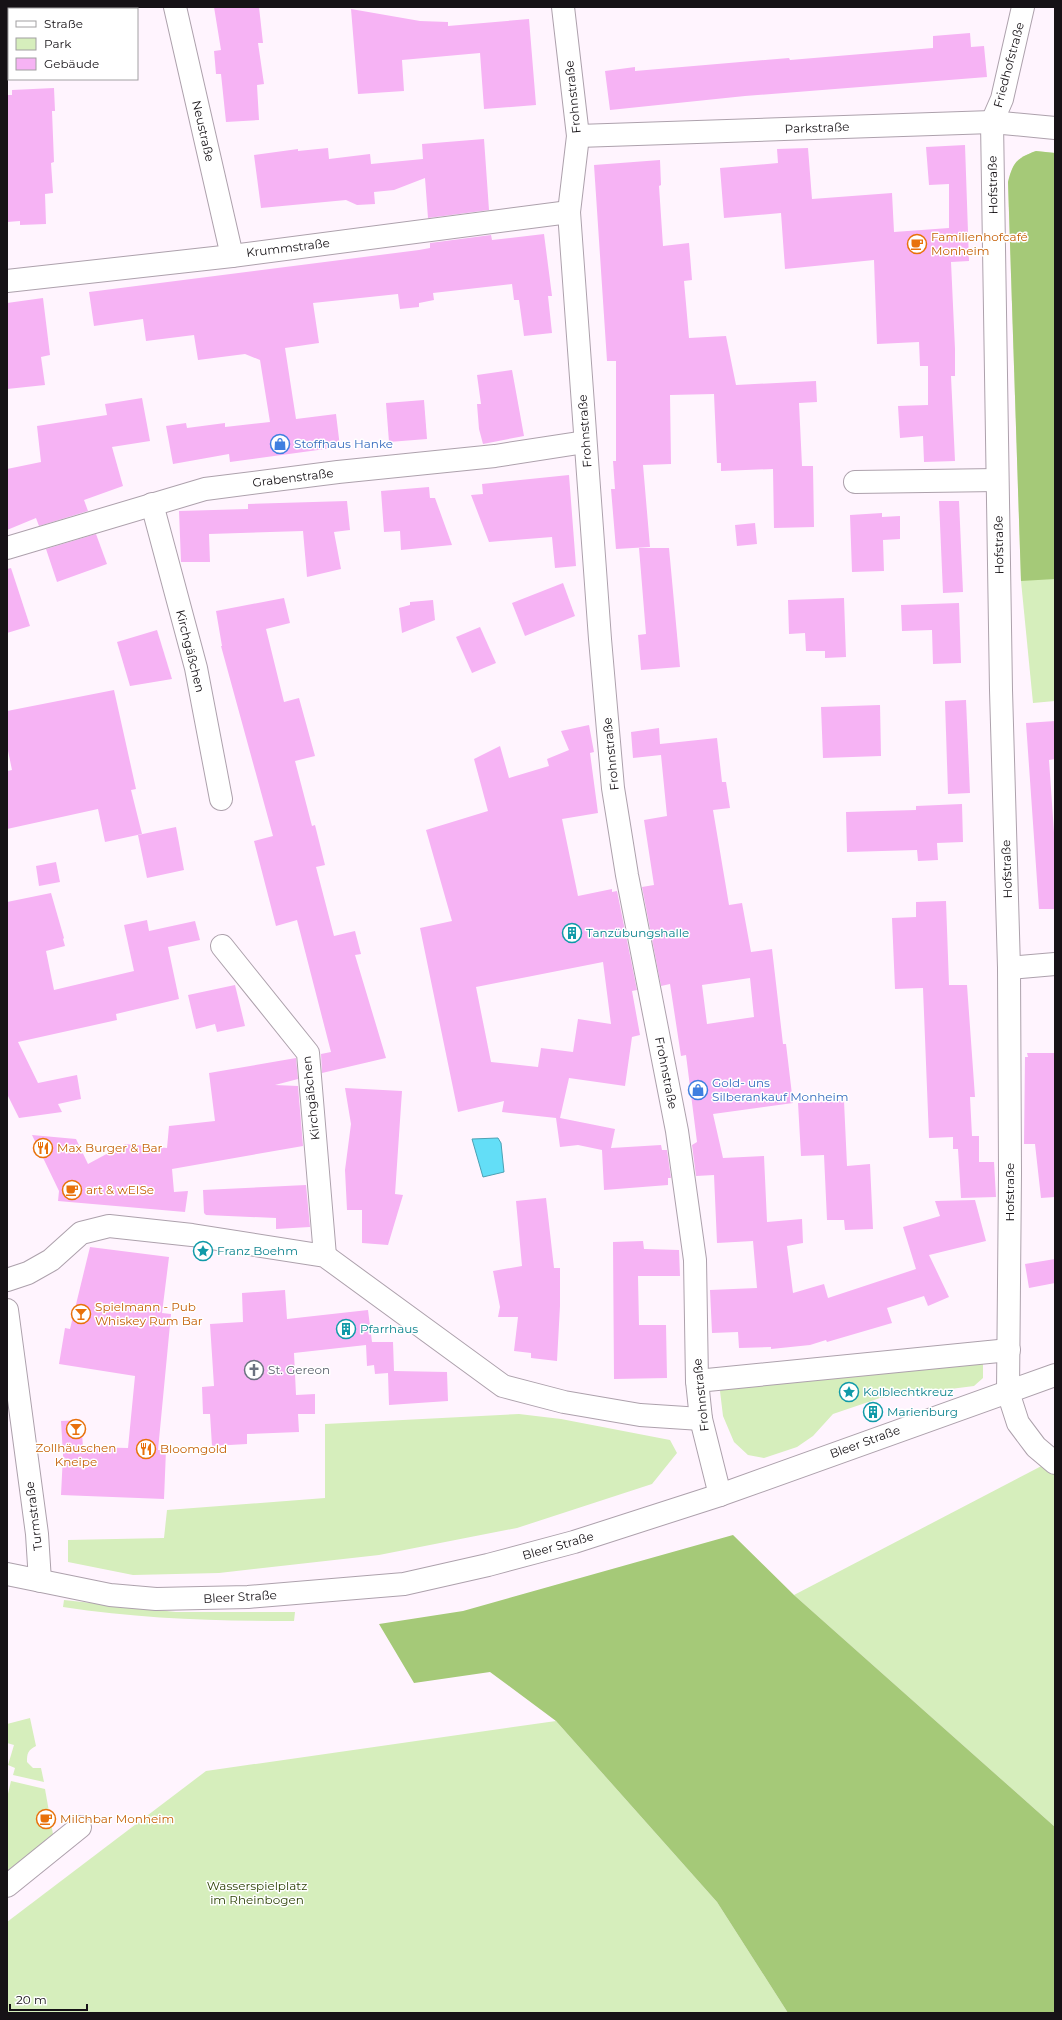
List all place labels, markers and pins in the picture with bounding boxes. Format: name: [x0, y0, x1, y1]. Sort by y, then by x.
place label: Familienhofcafé Monheim: [931, 229, 1028, 258]
cafe icon: Familienhofcafé Monheim: [906, 233, 928, 255]
shop icon: Stoffhaus Hanke: [269, 433, 291, 455]
place label: Stoffhaus Hanke: [294, 436, 393, 451]
building icon: Tanzübungshalle: [561, 922, 583, 944]
place label: Tanzübungshalle: [586, 925, 689, 940]
place label: Gold- uns Silberankauf Monheim: [712, 1075, 849, 1104]
shop icon: Gold- uns Silberankauf Monheim: [687, 1079, 709, 1101]
restaurant icon: Max Burger & Bar: [32, 1137, 54, 1159]
place label: Max Burger & Bar: [57, 1140, 163, 1155]
cafe icon: art & wEISe: [61, 1179, 83, 1201]
place label: art & wEISe: [86, 1182, 154, 1197]
place icon: Franz Boehm: [192, 1240, 214, 1262]
place label: Franz Boehm: [217, 1243, 298, 1258]
place label: Spielmann - Pub Whiskey Rum Bar: [95, 1299, 203, 1328]
bar icon: Spielmann - Pub Whiskey Rum Bar: [70, 1303, 92, 1325]
building icon: Pfarrhaus: [335, 1318, 357, 1340]
place label: Pfarrhaus: [360, 1321, 418, 1336]
church icon: St. Gereon: [243, 1359, 265, 1381]
place label: St. Gereon: [268, 1362, 330, 1377]
place icon: Kolblechtkreuz: [838, 1381, 860, 1403]
place label: Kolblechtkreuz: [863, 1384, 953, 1399]
building icon: Marienburg: [862, 1401, 884, 1423]
place label: Marienburg: [887, 1404, 958, 1419]
bar icon: Zollhäuschen Kneipe: [65, 1418, 87, 1440]
restaurant icon: Bloomgold: [135, 1438, 157, 1460]
place label: Zollhäuschen Kneipe: [36, 1440, 116, 1469]
place label: Bloomgold: [160, 1441, 227, 1456]
cafe icon: Milchbar Monheim: [35, 1808, 57, 1830]
place label: Milchbar Monheim: [60, 1811, 174, 1826]

